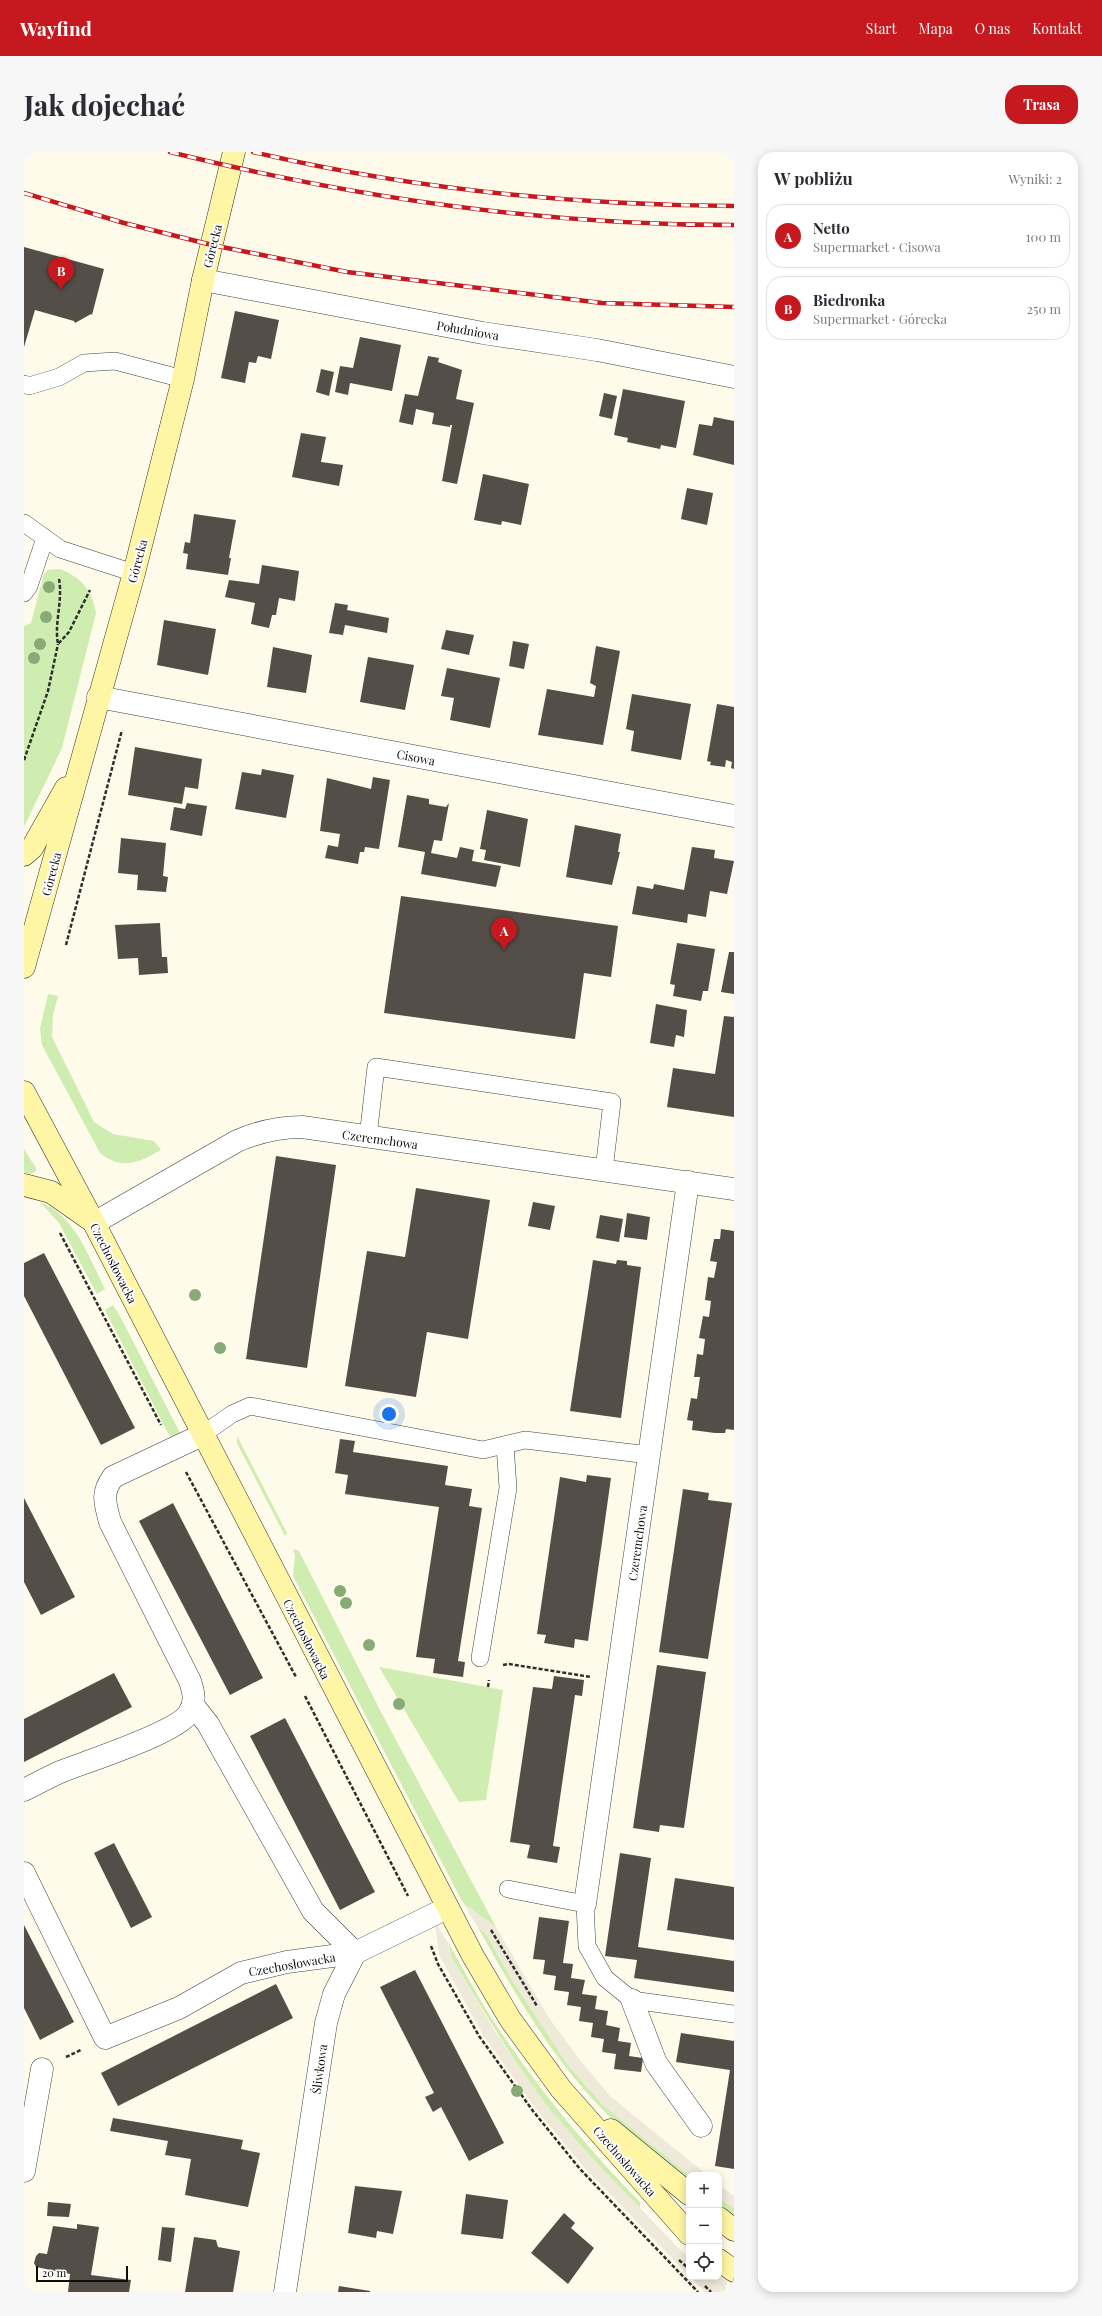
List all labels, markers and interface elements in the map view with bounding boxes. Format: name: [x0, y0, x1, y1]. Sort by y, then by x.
text: Wayfind: [20, 15, 92, 41]
text: Start: [866, 19, 897, 38]
text: Mapa: [919, 19, 953, 38]
text: O nas: [975, 19, 1010, 38]
text: Kontakt: [1032, 19, 1082, 38]
button: Trasa: [1005, 85, 1078, 124]
text: Jak dojechać: [24, 86, 185, 123]
text: W pobliżu: [774, 167, 853, 189]
text: Wyniki: 2: [1008, 170, 1062, 187]
text: Netto: [813, 218, 850, 238]
street label: Górecka: [199, 222, 225, 270]
text: A: [784, 228, 792, 245]
text: 100 m: [1026, 228, 1061, 245]
text: Supermarket · Cisowa: [813, 238, 941, 255]
pin: B: [48, 257, 74, 290]
text: Biedronka: [813, 290, 885, 310]
text: B: [784, 300, 792, 317]
text: 250 m: [1027, 300, 1061, 317]
text: Supermarket · Górecka: [813, 310, 947, 327]
street label: Południowa: [436, 317, 500, 343]
street label: Górecka: [124, 537, 150, 585]
street label: Cisowa: [395, 745, 437, 769]
street label: Górecka: [38, 850, 64, 898]
pin: A: [491, 917, 517, 950]
street label: Czeremchowa: [341, 1126, 419, 1152]
street label: Czechosłowacka: [87, 1220, 141, 1306]
your location: [379, 1404, 399, 1424]
street label: Czeremchowa: [624, 1504, 650, 1582]
street label: Czechosłowacka: [280, 1596, 334, 1682]
street label: Czechosłowacka: [247, 1948, 337, 1980]
street label: Śliwkowa: [308, 2043, 330, 2095]
street label: Czechosłowacka: [590, 2123, 660, 2200]
map controls: [686, 2172, 722, 2280]
button: +: [686, 2172, 722, 2208]
button: −: [686, 2208, 722, 2244]
button: locate: [686, 2244, 722, 2280]
scale bar: [36, 2264, 128, 2283]
text: 20 m: [42, 2265, 66, 2280]

